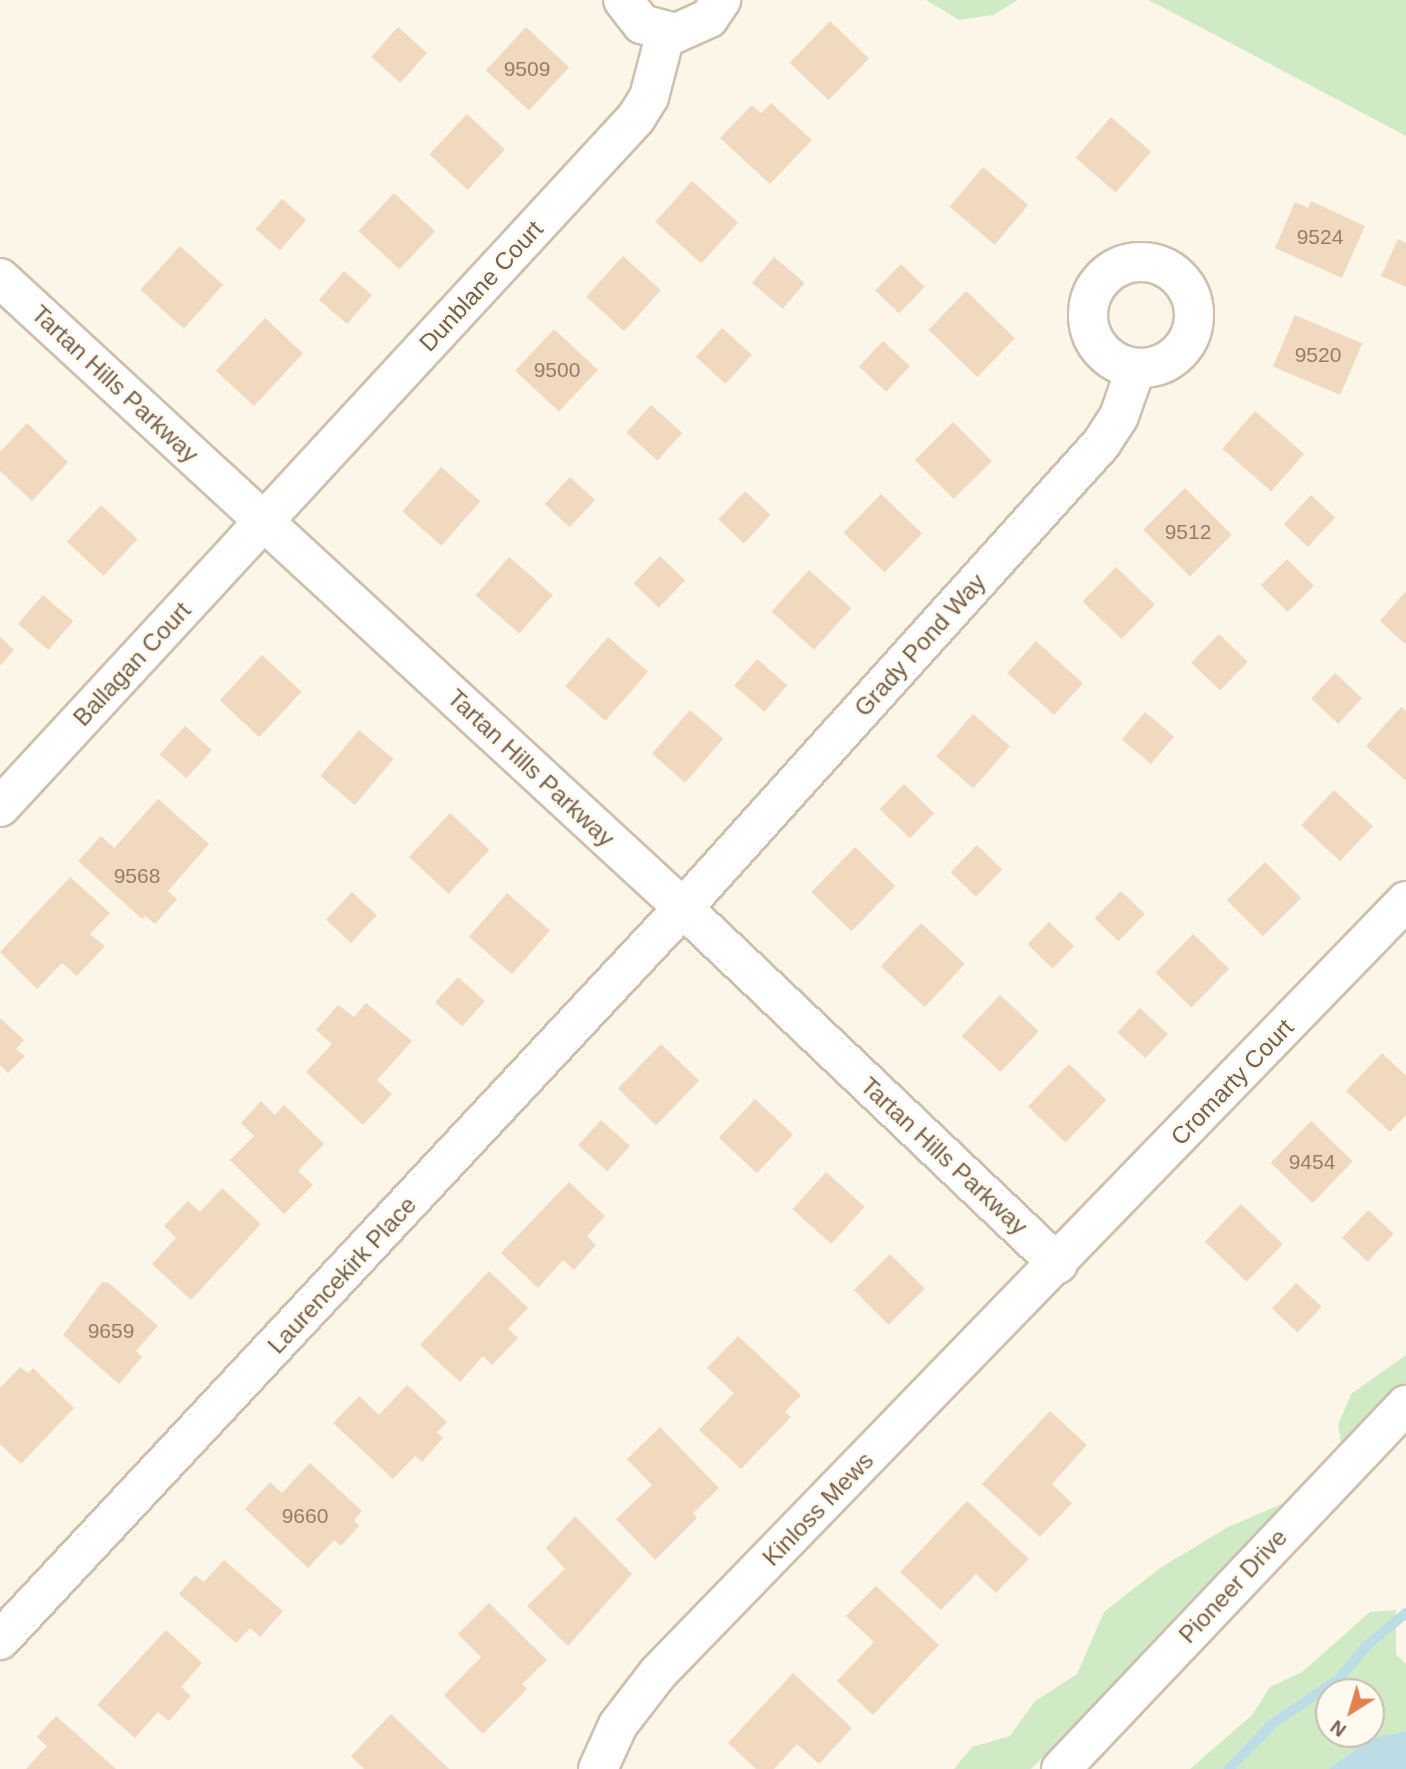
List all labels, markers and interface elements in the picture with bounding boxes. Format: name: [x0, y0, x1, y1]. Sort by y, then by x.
house number: 9509: [504, 56, 550, 82]
street label: Dunblane Court: [413, 215, 549, 357]
house number: 9524: [1297, 224, 1343, 250]
street label: Tartan Hills Parkway: [26, 299, 204, 469]
house number: 9520: [1295, 342, 1341, 368]
house number: 9500: [534, 357, 580, 383]
house number: 9512: [1165, 519, 1211, 545]
street label: Grady Pond Way: [848, 568, 992, 722]
street label: Ballagan Court: [67, 596, 197, 732]
street label: Tartan Hills Parkway: [442, 683, 620, 853]
house number: 9568: [114, 863, 160, 889]
street label: Cromarty Court: [1165, 1013, 1299, 1151]
street label: Tartan Hills Parkway: [855, 1071, 1033, 1241]
house number: 9454: [1289, 1149, 1335, 1175]
street label: Laurencekirk Place: [262, 1191, 422, 1359]
house number: 9659: [88, 1318, 134, 1344]
street label: Kinloss Mews: [757, 1446, 879, 1572]
house number: 9660: [282, 1503, 328, 1529]
street label: Pioneer Drive: [1173, 1523, 1293, 1649]
north arrow: [1315, 1678, 1385, 1748]
text: N: [1326, 1716, 1350, 1741]

